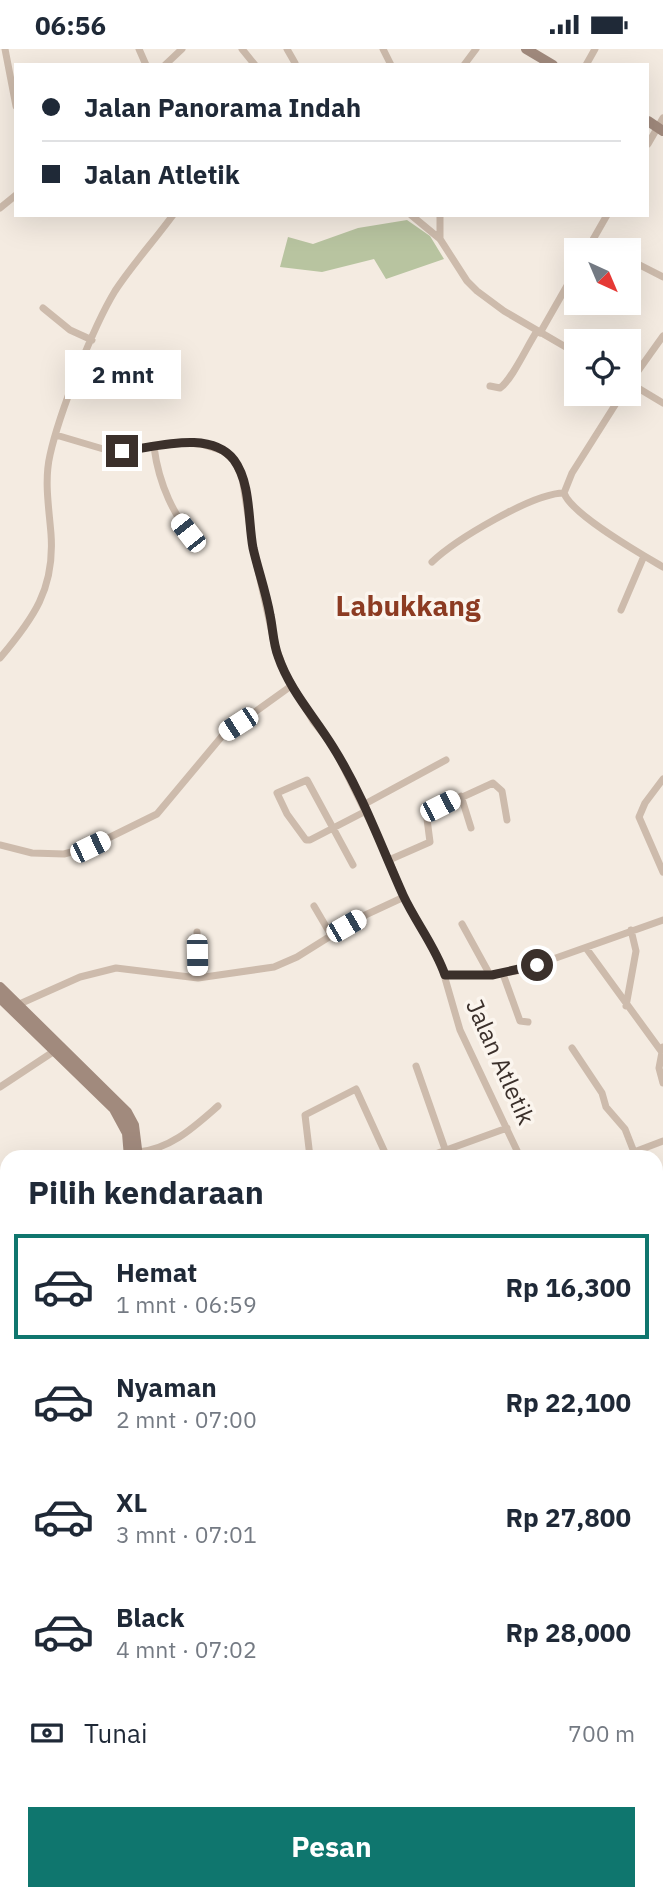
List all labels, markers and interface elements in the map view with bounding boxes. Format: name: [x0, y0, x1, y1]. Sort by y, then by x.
text: 06:56: [35, 8, 106, 42]
text: Jalan Panorama Indah: [84, 90, 361, 124]
text: Jalan Atletik: [84, 157, 240, 191]
north arrow: [564, 238, 640, 315]
map controls: [564, 238, 641, 406]
button: locate: [564, 329, 641, 406]
callout: 2 mnt: [64, 349, 180, 399]
text: 2 mnt: [92, 359, 154, 389]
route end: [106, 435, 138, 467]
car: [167, 510, 210, 556]
district label: Labukkang: [336, 587, 481, 624]
car: [215, 704, 262, 744]
car: [417, 787, 464, 825]
car: [67, 828, 114, 866]
car: [323, 906, 370, 946]
car: [187, 934, 208, 976]
route start: [521, 949, 553, 981]
street label: Jalan Atletik: [459, 994, 543, 1130]
text: Pilih kendaraan: [28, 1171, 264, 1213]
icon: car: [32, 1255, 95, 1318]
text: Hemat: [116, 1255, 197, 1289]
text: Rp 16,300: [505, 1270, 631, 1304]
text: 1 mnt · 06:59: [116, 1289, 257, 1319]
icon: car: [32, 1370, 95, 1433]
text: Nyaman: [116, 1370, 217, 1404]
text: Rp 22,100: [505, 1385, 631, 1419]
text: 2 mnt · 07:00: [116, 1404, 257, 1434]
icon: car: [32, 1485, 95, 1548]
text: XL: [116, 1485, 147, 1519]
text: Rp 27,800: [505, 1500, 631, 1534]
text: 3 mnt · 07:01: [116, 1519, 257, 1549]
icon: car: [32, 1600, 95, 1663]
text: Black: [116, 1600, 184, 1634]
text: Rp 28,000: [505, 1615, 631, 1649]
text: 4 mnt · 07:02: [116, 1634, 257, 1664]
icon: cash: [28, 1714, 66, 1752]
text: Tunai: [84, 1716, 148, 1750]
text: 700 m: [568, 1718, 635, 1748]
button: Pesan: [28, 1807, 635, 1887]

